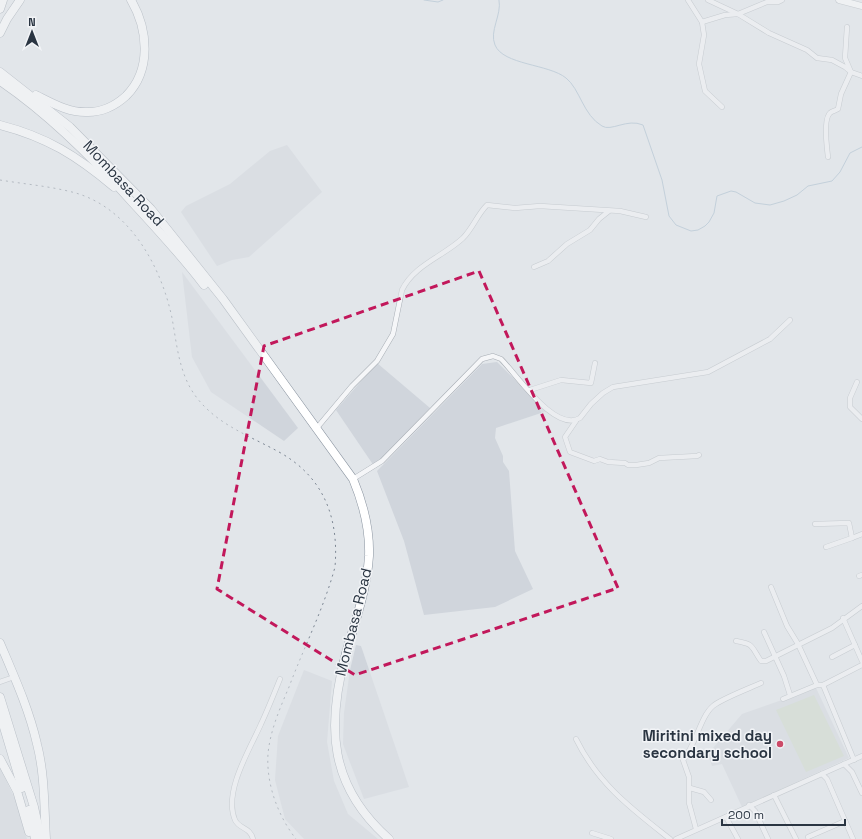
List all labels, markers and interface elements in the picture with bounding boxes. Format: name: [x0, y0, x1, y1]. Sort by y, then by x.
north arrow: [12, 12, 52, 52]
text: N: [28, 15, 36, 29]
street label: Mombasa Road: [79, 136, 169, 230]
street label: Mombasa Road: [330, 566, 376, 678]
place label: Miritini mixed day secondary school: [642, 726, 772, 762]
marker: Miritini mixed day secondary school: [775, 739, 785, 749]
scale bar: [722, 801, 845, 827]
text: 200 m: [728, 807, 764, 823]

